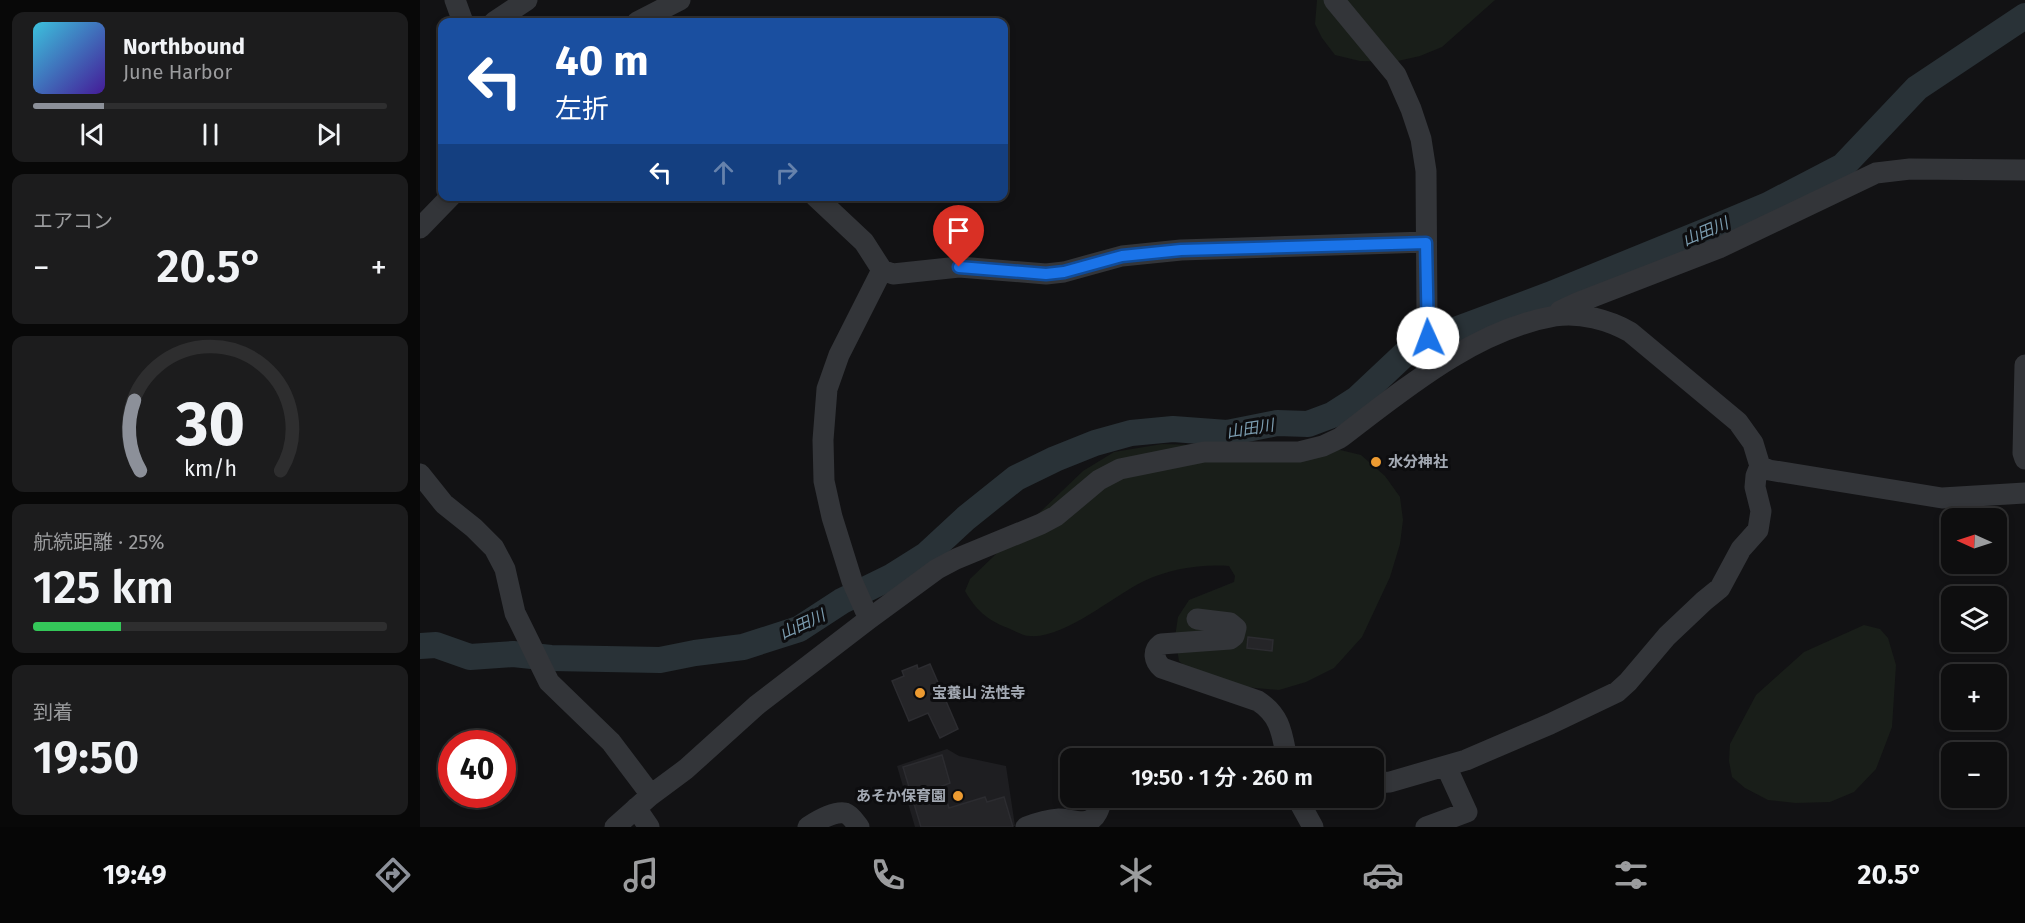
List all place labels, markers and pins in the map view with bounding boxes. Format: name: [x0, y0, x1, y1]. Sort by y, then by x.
pin: [933, 205, 984, 267]
place label: 水分神社: [1388, 453, 1448, 471]
marker: 水分神社: [1369, 455, 1383, 469]
place label: 宝養山 法性寺: [932, 684, 1026, 702]
marker: 宝養山 法性寺: [913, 686, 927, 700]
place label: あそか保育園: [856, 787, 946, 805]
marker: あそか保育園: [951, 789, 965, 803]

